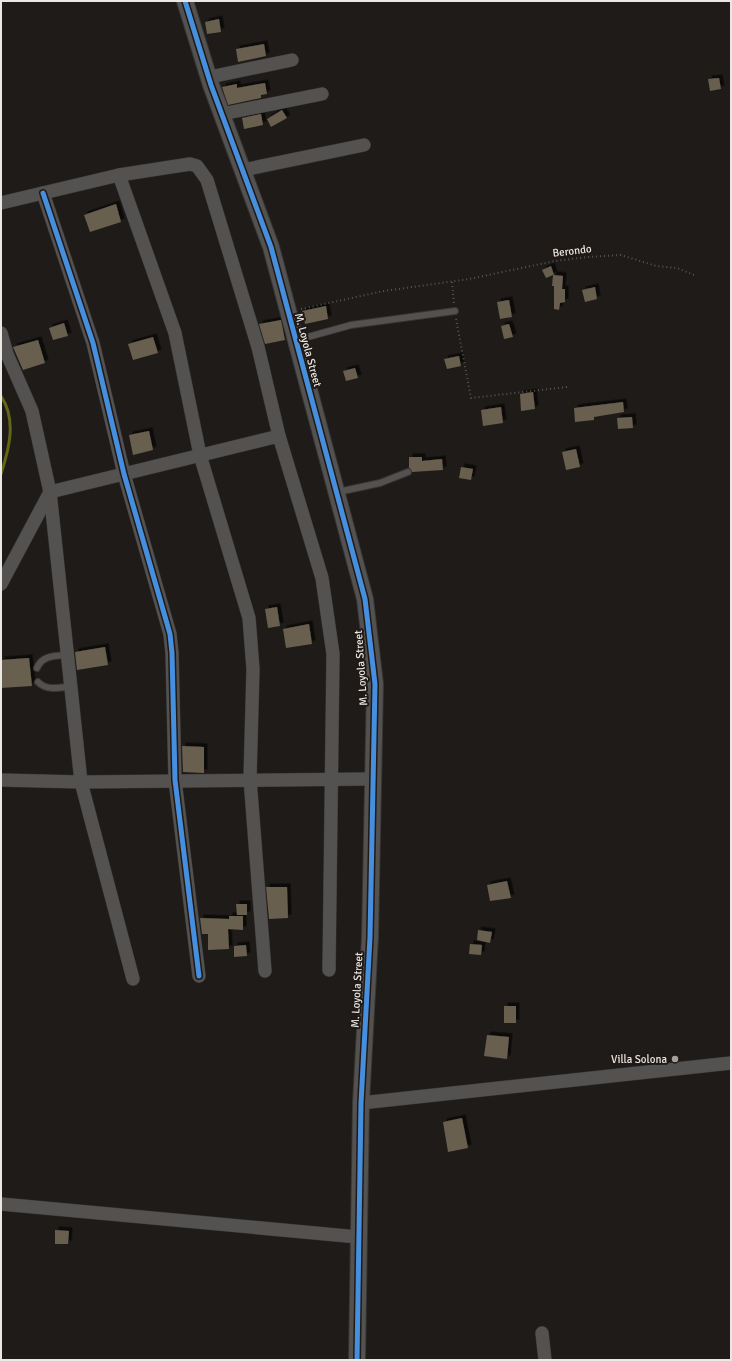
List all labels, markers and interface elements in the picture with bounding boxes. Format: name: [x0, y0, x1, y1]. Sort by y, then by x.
street label: Berondo: [552, 242, 593, 260]
street label: M. Loyola Street: [292, 312, 324, 388]
street label: M. Loyola Street: [352, 630, 370, 706]
street label: M. Loyola Street: [349, 952, 365, 1028]
place label: Villa Solona: [611, 1053, 667, 1066]
marker: Villa Solona: [670, 1054, 680, 1064]

